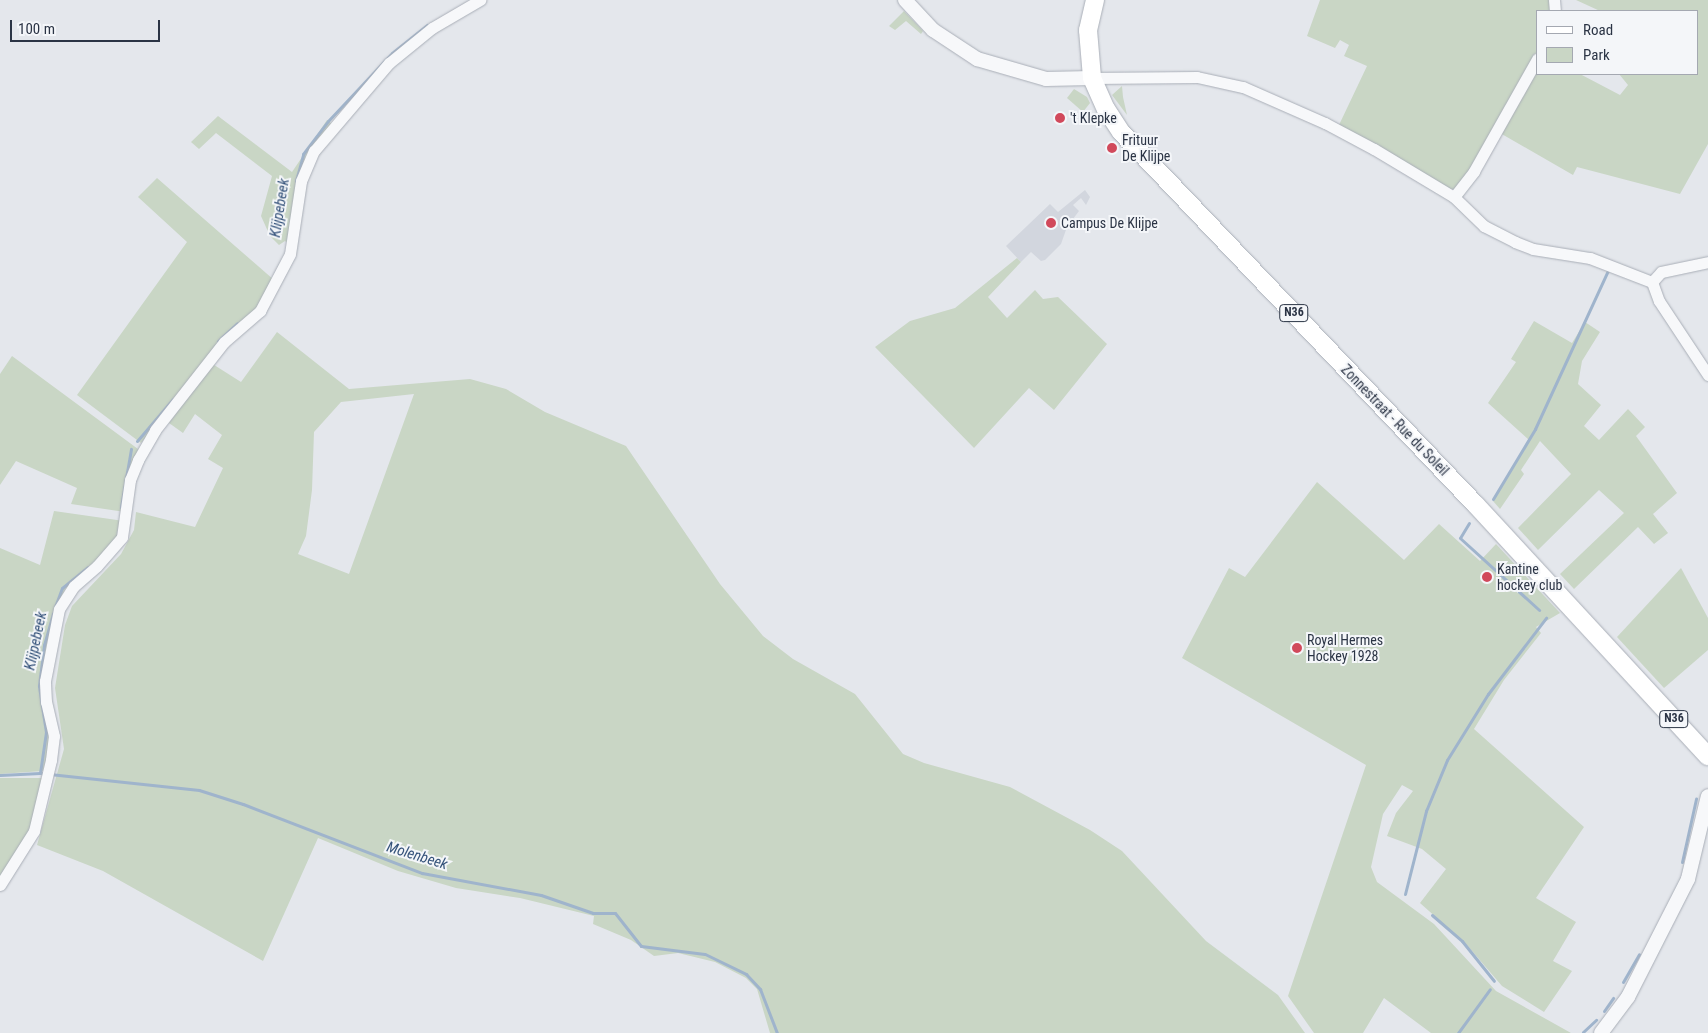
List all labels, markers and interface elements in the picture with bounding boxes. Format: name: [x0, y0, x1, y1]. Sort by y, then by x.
scale bar: [12, 10, 162, 42]
legend: [1536, 10, 1698, 75]
text: 100 m: [18, 20, 55, 38]
text: Road: [1583, 21, 1613, 39]
text: Park: [1583, 46, 1610, 64]
place label: 't Klepke: [1070, 110, 1117, 126]
marker: 't Klepke: [1054, 112, 1066, 124]
place label: Frituur De Klijpe: [1122, 132, 1170, 164]
marker: Frituur De Klijpe: [1106, 142, 1118, 154]
water label: Klijpebeek: [266, 177, 294, 239]
place label: Campus De Klijpe: [1061, 215, 1158, 231]
marker: Campus De Klijpe: [1045, 217, 1057, 229]
road number: N36: [1279, 304, 1309, 322]
street label: Zonnestraat - Rue du Soleil: [1338, 361, 1452, 479]
place label: Kantine hockey club: [1497, 561, 1562, 594]
marker: Kantine hockey club: [1481, 571, 1493, 583]
water label: Klijpebeek: [21, 610, 51, 672]
place label: Royal Hermes Hockey 1928: [1307, 632, 1383, 664]
marker: Royal Hermes Hockey 1928: [1291, 642, 1303, 654]
road number: N36: [1659, 710, 1689, 729]
water label: Molenbeek: [384, 838, 450, 874]

